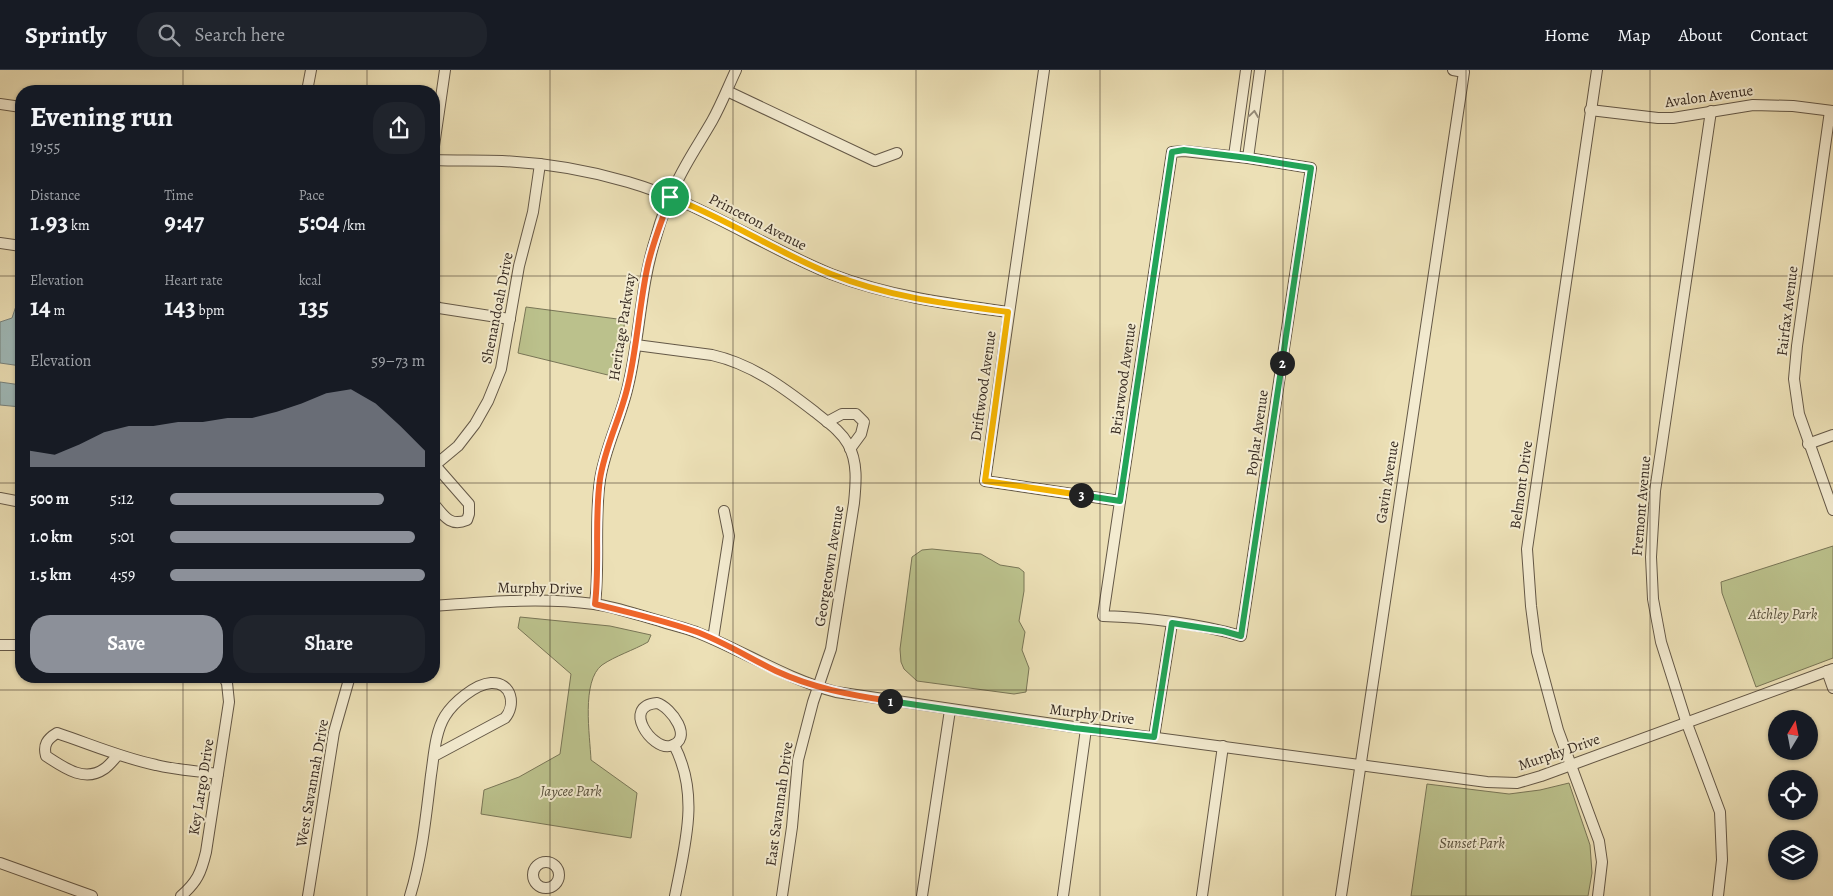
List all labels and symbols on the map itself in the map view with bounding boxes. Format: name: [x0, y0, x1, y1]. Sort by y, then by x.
street label: Avalon Avenue: [1663, 80, 1755, 112]
one-way arrow: [1248, 110, 1259, 118]
pin: [649, 176, 691, 218]
street label: Princeton Avenue: [706, 189, 811, 255]
street label: Shenandoah Drive: [476, 250, 518, 365]
street label: Fairfax Avenue: [1772, 265, 1802, 357]
street label: Heritage Parkway: [604, 271, 640, 382]
street label: Briarwood Avenue: [1105, 322, 1141, 436]
street label: Driftwood Avenue: [965, 329, 1001, 442]
pin: 2: [1270, 350, 1294, 376]
street label: Poplar Avenue: [1241, 388, 1273, 477]
street label: Gavin Avenue: [1371, 439, 1403, 525]
street label: Belmont Drive: [1505, 439, 1537, 530]
street label: Fremont Avenue: [1627, 455, 1655, 557]
pin: 3: [1068, 482, 1094, 508]
street label: Georgetown Avenue: [810, 504, 849, 628]
street label: Murphy Drive: [497, 577, 583, 599]
park label: Atchley Park: [1748, 604, 1818, 624]
pin: 1: [878, 688, 902, 714]
street label: Murphy Drive: [1048, 699, 1136, 729]
north arrow: [1768, 710, 1818, 760]
street label: West Savannah Drive: [291, 717, 333, 849]
street label: Murphy Drive: [1515, 729, 1603, 775]
street label: Key Largo Drive: [184, 737, 219, 837]
street label: East Savannah Drive: [760, 740, 798, 867]
park label: Jaycee Park: [539, 781, 602, 801]
park label: Sunset Park: [1439, 833, 1505, 853]

